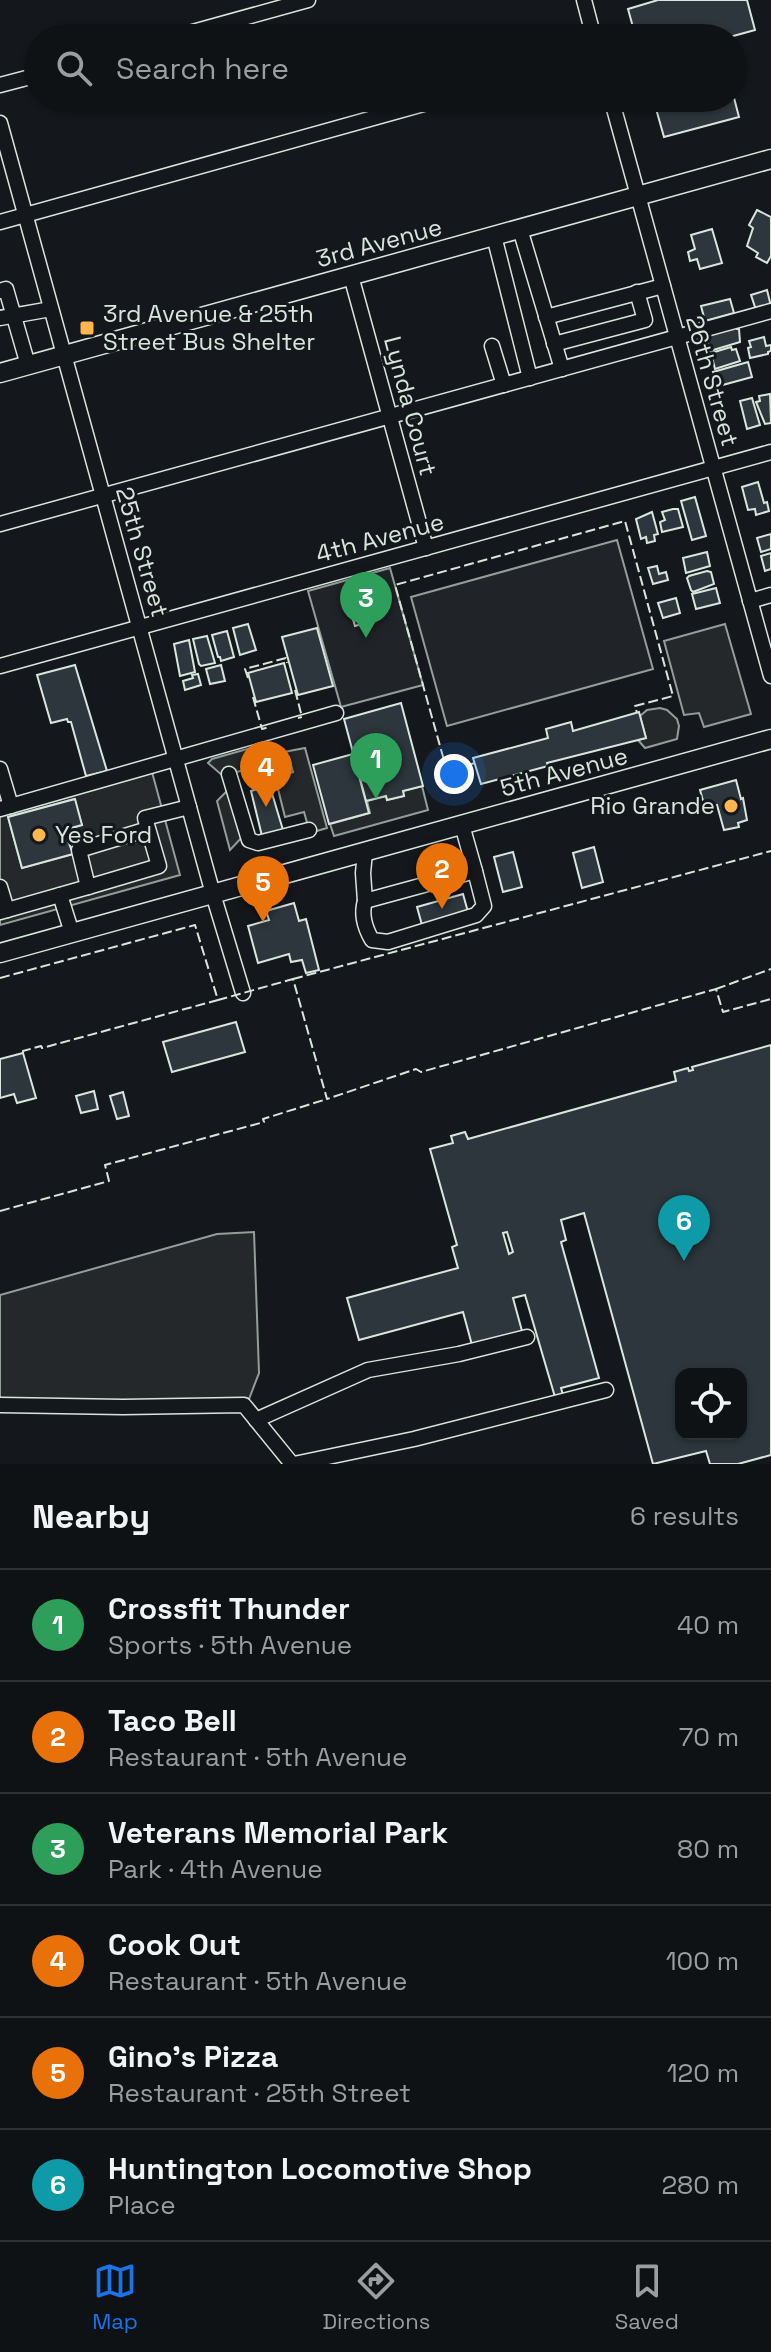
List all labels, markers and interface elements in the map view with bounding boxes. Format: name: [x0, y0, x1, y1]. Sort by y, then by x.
search box: [24, 24, 747, 112]
icon: search: [52, 46, 96, 90]
text: Search here: [116, 49, 289, 88]
street label: 3rd Avenue: [312, 211, 445, 274]
place label: 3rd Avenue & 25th Street Bus Shelter: [103, 298, 315, 357]
street label: 26th Street: [679, 312, 746, 450]
marker: 3rd Avenue & 25th Street Bus Shelter: [78, 319, 96, 337]
street label: Lynda Court: [377, 333, 444, 479]
street label: 25th Street: [109, 483, 176, 621]
street label: 4th Avenue: [312, 506, 447, 569]
pin: 3: [340, 572, 392, 638]
pin: 1: [350, 733, 402, 799]
street label: 5th Avenue: [497, 740, 631, 803]
pin: 4: [240, 741, 292, 807]
your location: [434, 754, 474, 794]
place label: Rio Grande: [590, 790, 715, 821]
marker: Rio Grande: [722, 797, 740, 815]
place label: Yes Ford: [55, 819, 152, 850]
marker: Yes Ford: [30, 826, 48, 844]
pin: 2: [416, 843, 468, 909]
pin: 5: [237, 856, 289, 922]
pin: 6: [658, 1195, 710, 1261]
map controls: [675, 1368, 747, 1440]
button: locate: [675, 1368, 747, 1440]
text: Nearby: [32, 1495, 150, 1538]
text: 6 results: [630, 1499, 739, 1533]
text: Crossfit Thunder: [108, 1589, 350, 1628]
text: 1: [52, 1608, 64, 1642]
text: 40 m: [677, 1608, 739, 1642]
text: Sports · 5th Avenue: [108, 1628, 352, 1662]
text: Taco Bell: [108, 1701, 237, 1740]
text: 2: [50, 1720, 66, 1754]
text: 70 m: [679, 1720, 739, 1754]
text: Restaurant · 5th Avenue: [108, 1740, 407, 1774]
text: Veterans Memorial Park: [108, 1813, 448, 1852]
text: 3: [50, 1832, 66, 1866]
text: 80 m: [677, 1832, 739, 1866]
text: Park · 4th Avenue: [108, 1852, 323, 1886]
text: Cook Out: [108, 1925, 241, 1964]
text: 4: [50, 1944, 66, 1978]
text: 100 m: [666, 1944, 739, 1978]
text: Restaurant · 5th Avenue: [108, 1964, 407, 1998]
text: Gino's Pizza: [108, 2037, 278, 2076]
text: 5: [50, 2056, 66, 2090]
text: 120 m: [667, 2056, 739, 2090]
text: Restaurant · 25th Street: [108, 2076, 411, 2110]
text: Huntington Locomotive Shop: [108, 2149, 532, 2188]
text: 6: [50, 2168, 66, 2202]
text: 280 m: [661, 2168, 739, 2202]
text: Place: [108, 2188, 176, 2222]
tab: Map: [92, 2259, 138, 2335]
tab: Directions: [322, 2259, 430, 2335]
tab: Saved: [615, 2259, 679, 2335]

